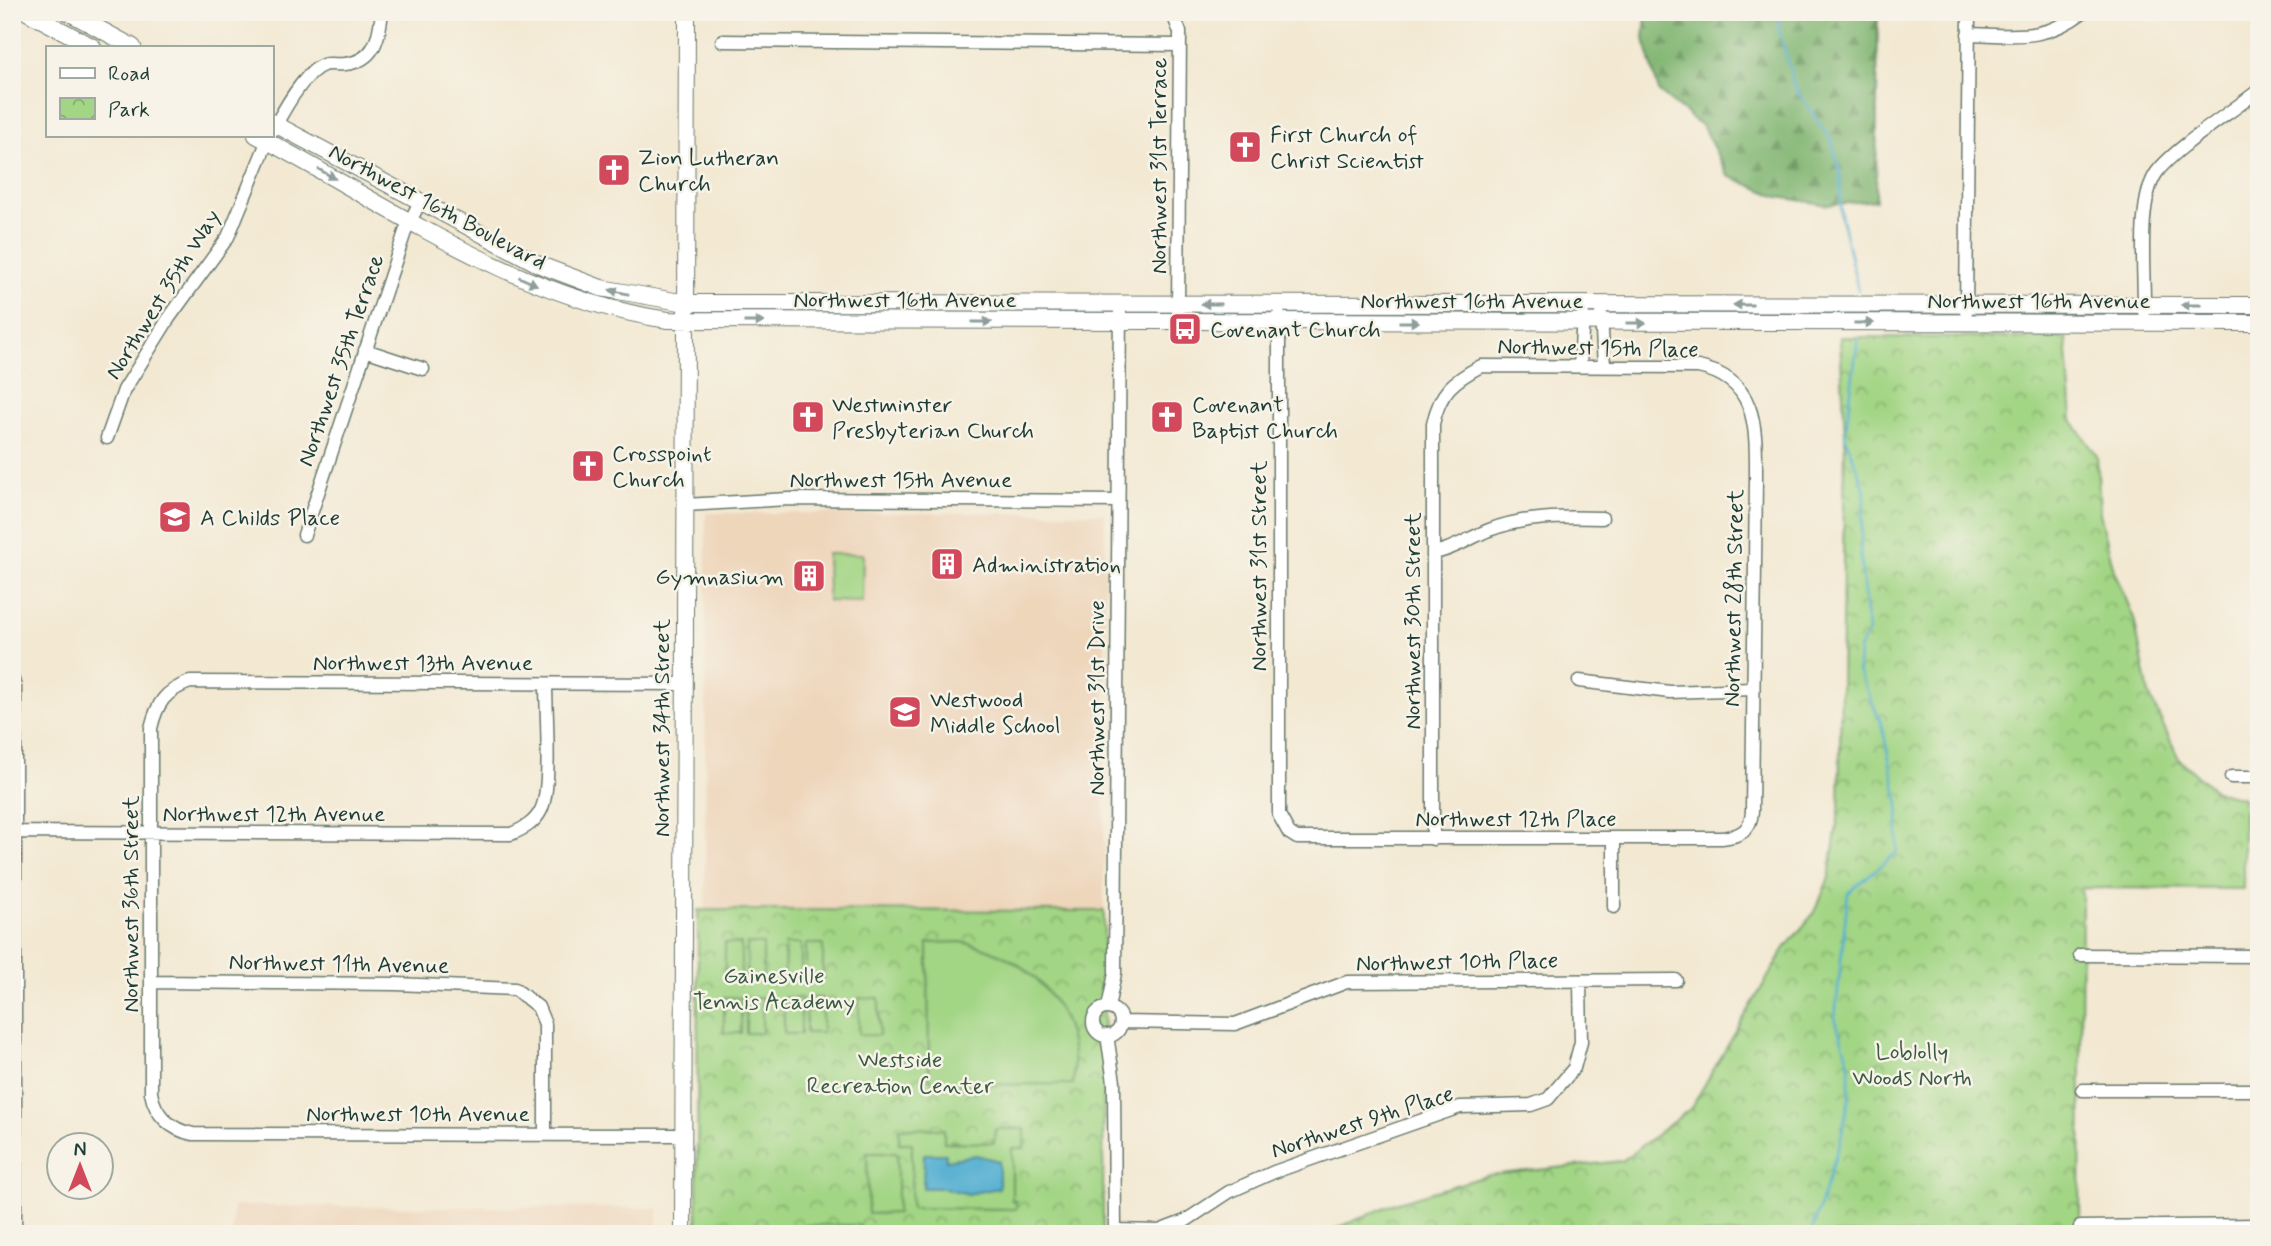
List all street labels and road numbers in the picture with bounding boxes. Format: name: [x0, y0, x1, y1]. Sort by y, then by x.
street label: Northwest 31st Terrace: [1145, 58, 1175, 274]
street label: Northwest 16th Boulevard: [323, 138, 551, 278]
street label: Northwest 35th Way: [99, 204, 228, 386]
street label: Northwest 35th Terrace: [291, 250, 392, 471]
street label: Northwest 16th Avenue: [793, 286, 1017, 316]
street label: Northwest 16th Avenue: [1360, 287, 1584, 317]
street label: Northwest 16th Avenue: [1927, 287, 2151, 317]
street label: Northwest 15th Place: [1497, 332, 1699, 366]
street label: Northwest 31st Street: [1245, 460, 1275, 671]
street label: Northwest 15th Avenue: [790, 466, 1012, 496]
street label: Northwest 28th Street: [1718, 488, 1752, 707]
street label: Northwest 30th Street: [1399, 512, 1429, 730]
street label: Northwest 31st Drive: [1083, 600, 1113, 796]
street label: Northwest 34th Street: [648, 618, 678, 837]
street label: Northwest 13th Avenue: [313, 649, 533, 679]
street label: Northwest 36th Street: [117, 795, 147, 1013]
street label: Northwest 12th Avenue: [163, 800, 385, 830]
street label: Northwest 12th Place: [1415, 805, 1617, 835]
street label: Northwest 10th Place: [1356, 946, 1558, 980]
street label: Northwest 11th Avenue: [228, 948, 449, 982]
street label: Northwest 9th Place: [1268, 1079, 1458, 1167]
street label: Northwest 10th Avenue: [306, 1100, 530, 1130]

